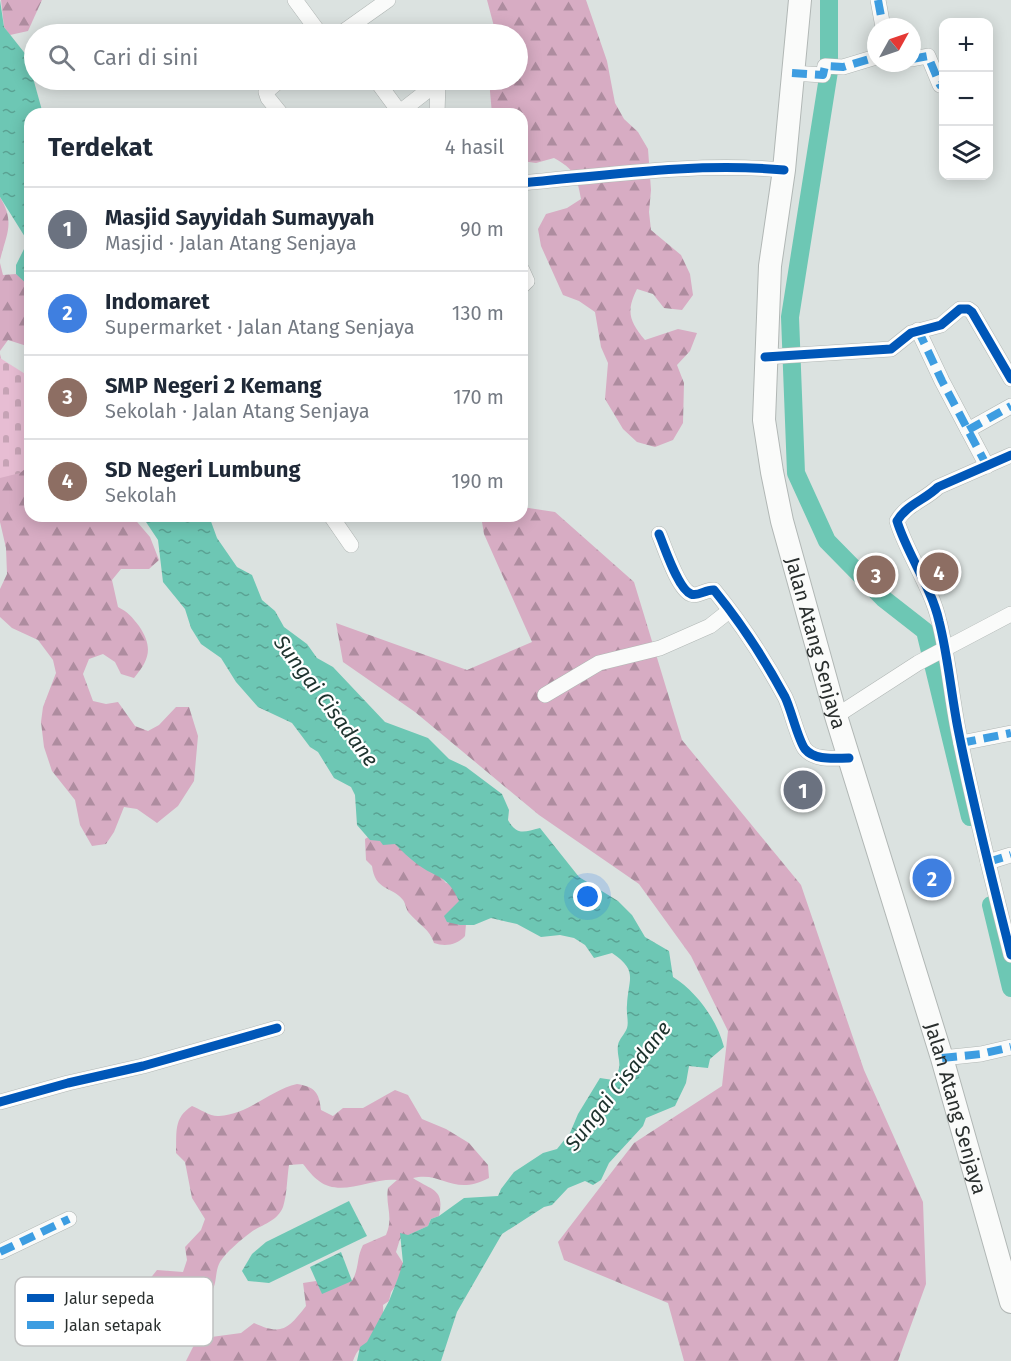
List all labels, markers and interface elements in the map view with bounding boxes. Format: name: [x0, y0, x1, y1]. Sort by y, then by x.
north arrow: [867, 18, 921, 72]
map controls: [939, 18, 993, 180]
button: +: [939, 18, 993, 72]
search box: [24, 24, 528, 90]
icon: search: [45, 41, 78, 74]
text: Cari di sini: [93, 44, 198, 71]
button: −: [939, 72, 993, 126]
button: layers: [939, 126, 993, 180]
text: Terdekat: [48, 132, 153, 163]
text: 4 hasil: [445, 135, 504, 159]
text: Masjid Sayyidah Sumayyah: [105, 204, 375, 231]
text: 1: [63, 217, 72, 241]
text: 90 m: [460, 217, 504, 241]
text: Masjid · Jalan Atang Senjaya: [105, 231, 357, 255]
text: Indomaret: [105, 288, 210, 315]
text: 2: [62, 301, 73, 325]
text: 130 m: [452, 301, 504, 325]
text: Supermarket · Jalan Atang Senjaya: [105, 315, 415, 339]
text: SMP Negeri 2 Kemang: [105, 372, 322, 399]
text: 3: [62, 385, 73, 409]
text: 170 m: [453, 385, 504, 409]
text: Sekolah · Jalan Atang Senjaya: [105, 399, 370, 423]
text: SD Negeri Lumbung: [105, 456, 301, 483]
text: 4: [62, 469, 73, 493]
text: 190 m: [451, 469, 504, 493]
text: Sekolah: [105, 483, 177, 507]
pin: 4: [920, 550, 958, 594]
pin: 3: [856, 552, 896, 598]
street label: Jalan Atang Senjaya: [780, 554, 851, 732]
water label: Sungai Cisadane: [268, 629, 384, 772]
pin: 1: [784, 768, 822, 812]
pin: 2: [912, 856, 952, 900]
your location: [573, 882, 602, 911]
water label: Sungai Cisadane: [559, 1016, 677, 1157]
street label: Jalan Atang Senjaya: [920, 1019, 992, 1197]
legend: [15, 1277, 213, 1346]
text: Jalur sepeda: [64, 1289, 155, 1308]
text: Jalan setapak: [64, 1316, 162, 1335]

